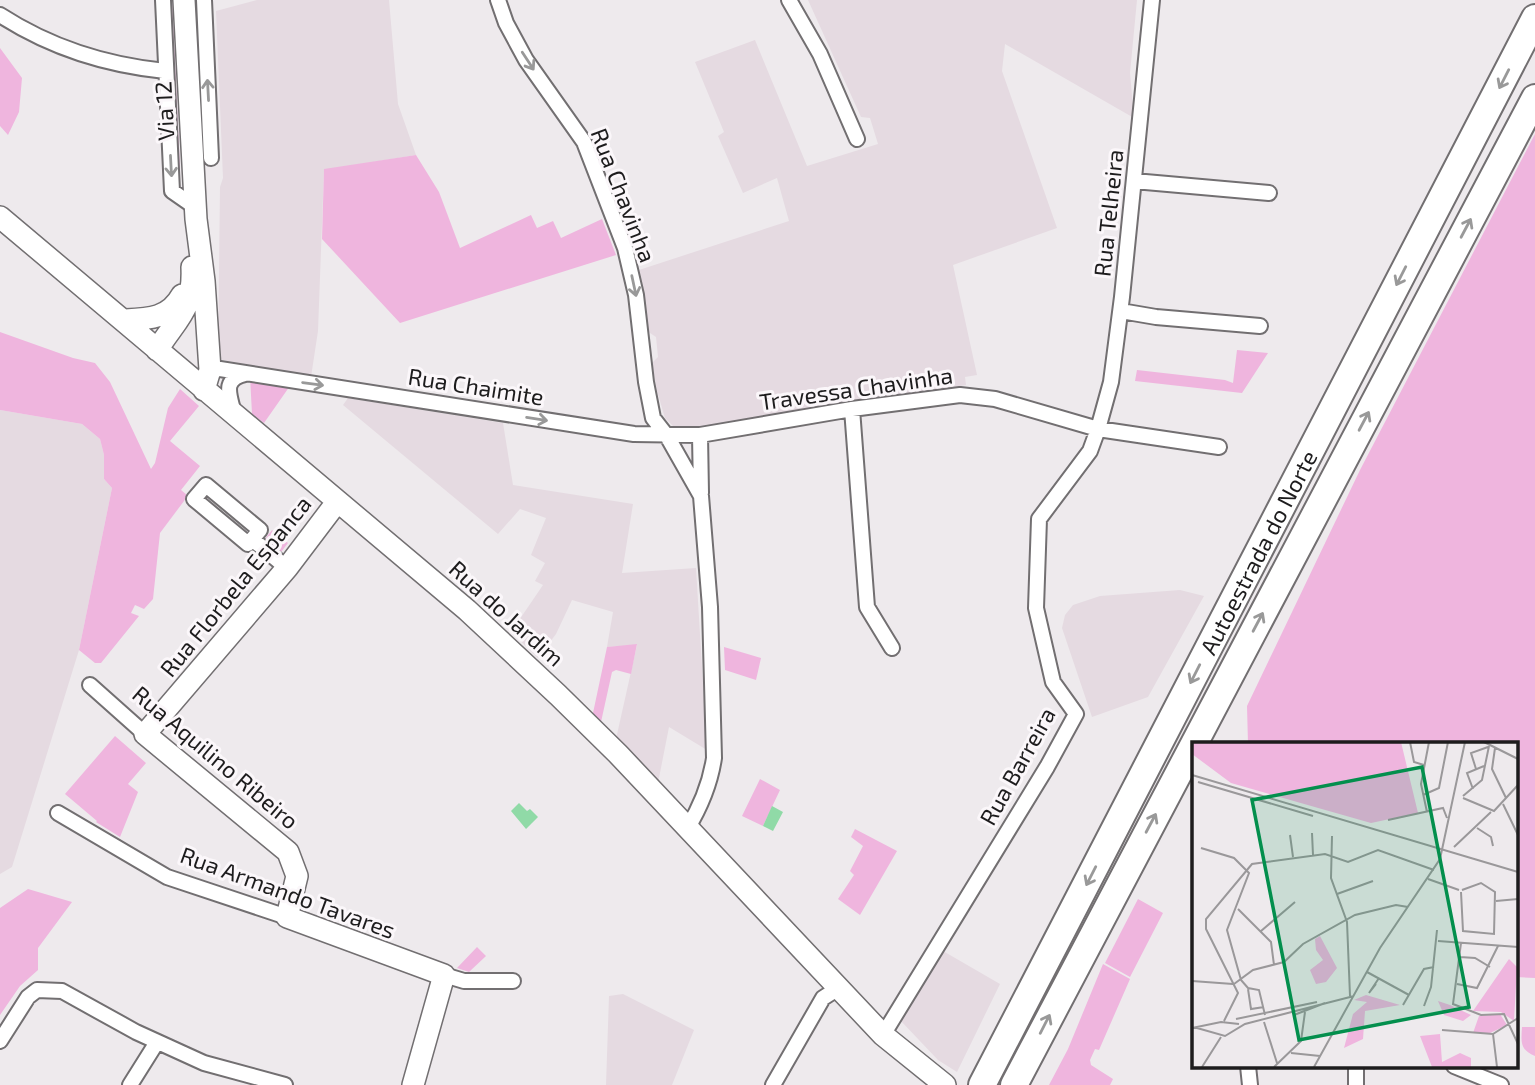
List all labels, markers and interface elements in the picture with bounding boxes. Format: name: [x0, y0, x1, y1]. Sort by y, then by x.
one-way arrow: [520, 51, 535, 70]
one-way arrow: [1496, 68, 1510, 88]
one-way arrow: [202, 79, 215, 102]
street label: Via 12: [148, 81, 180, 141]
street label: Rua Chavinha: [586, 124, 662, 266]
street label: Rua Telheira: [1087, 148, 1129, 278]
one-way arrow: [164, 154, 177, 177]
one-way arrow: [1460, 218, 1473, 239]
one-way arrow: [1394, 265, 1408, 286]
one-way arrow: [629, 275, 642, 297]
street label: Rua Chaimite: [406, 361, 546, 411]
street label: Travessa Chavinha: [758, 361, 954, 415]
one-way arrow: [301, 377, 323, 390]
one-way arrow: [1358, 411, 1371, 432]
one-way arrow: [525, 413, 548, 426]
street label: Autoestrada do Norte: [1194, 446, 1323, 659]
street label: Rua Florbela Espanca: [154, 490, 316, 682]
street label: Rua do Jardim: [444, 554, 570, 672]
one-way arrow: [1251, 612, 1265, 633]
one-way arrow: [1188, 663, 1202, 684]
street label: Rua Aquilino Ribeiro: [127, 679, 305, 835]
street label: Rua Barreira: [973, 702, 1061, 830]
inset map: [1192, 742, 1518, 1068]
one-way arrow: [1145, 813, 1159, 834]
street label: Rua Armando Tavares: [177, 840, 399, 944]
one-way arrow: [1083, 865, 1097, 886]
one-way arrow: [1038, 1015, 1052, 1035]

